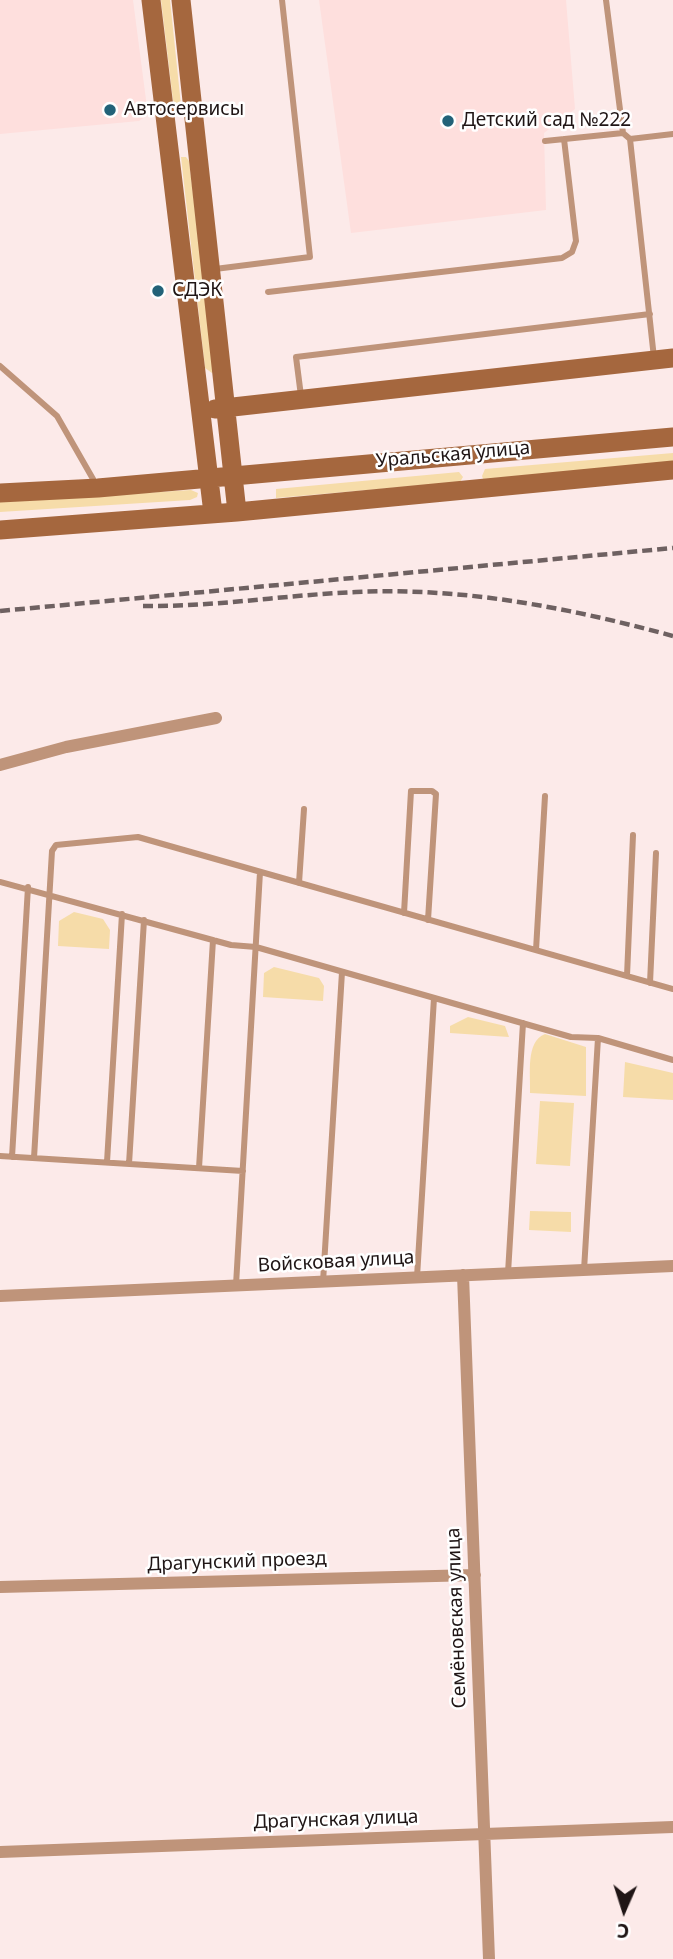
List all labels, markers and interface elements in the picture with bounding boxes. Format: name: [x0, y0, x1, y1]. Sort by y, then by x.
place label: Автосервисы: [124, 99, 244, 121]
marker: Автосервисы: [102, 102, 118, 118]
place label: Детский сад №222: [462, 110, 631, 132]
marker: Детский сад №222: [440, 113, 456, 129]
place label: СДЭК: [172, 280, 222, 302]
marker: СДЭК: [150, 283, 166, 299]
street label: Уральская улица: [375, 437, 531, 473]
street label: Войсковая улица: [257, 1247, 415, 1277]
street label: Семёновская улица: [442, 1527, 472, 1709]
street label: Драгунский проезд: [147, 1547, 327, 1577]
street label: Драгунская улица: [253, 1806, 419, 1834]
north arrow: [589, 1875, 659, 1945]
text: С: [616, 1918, 630, 1944]

